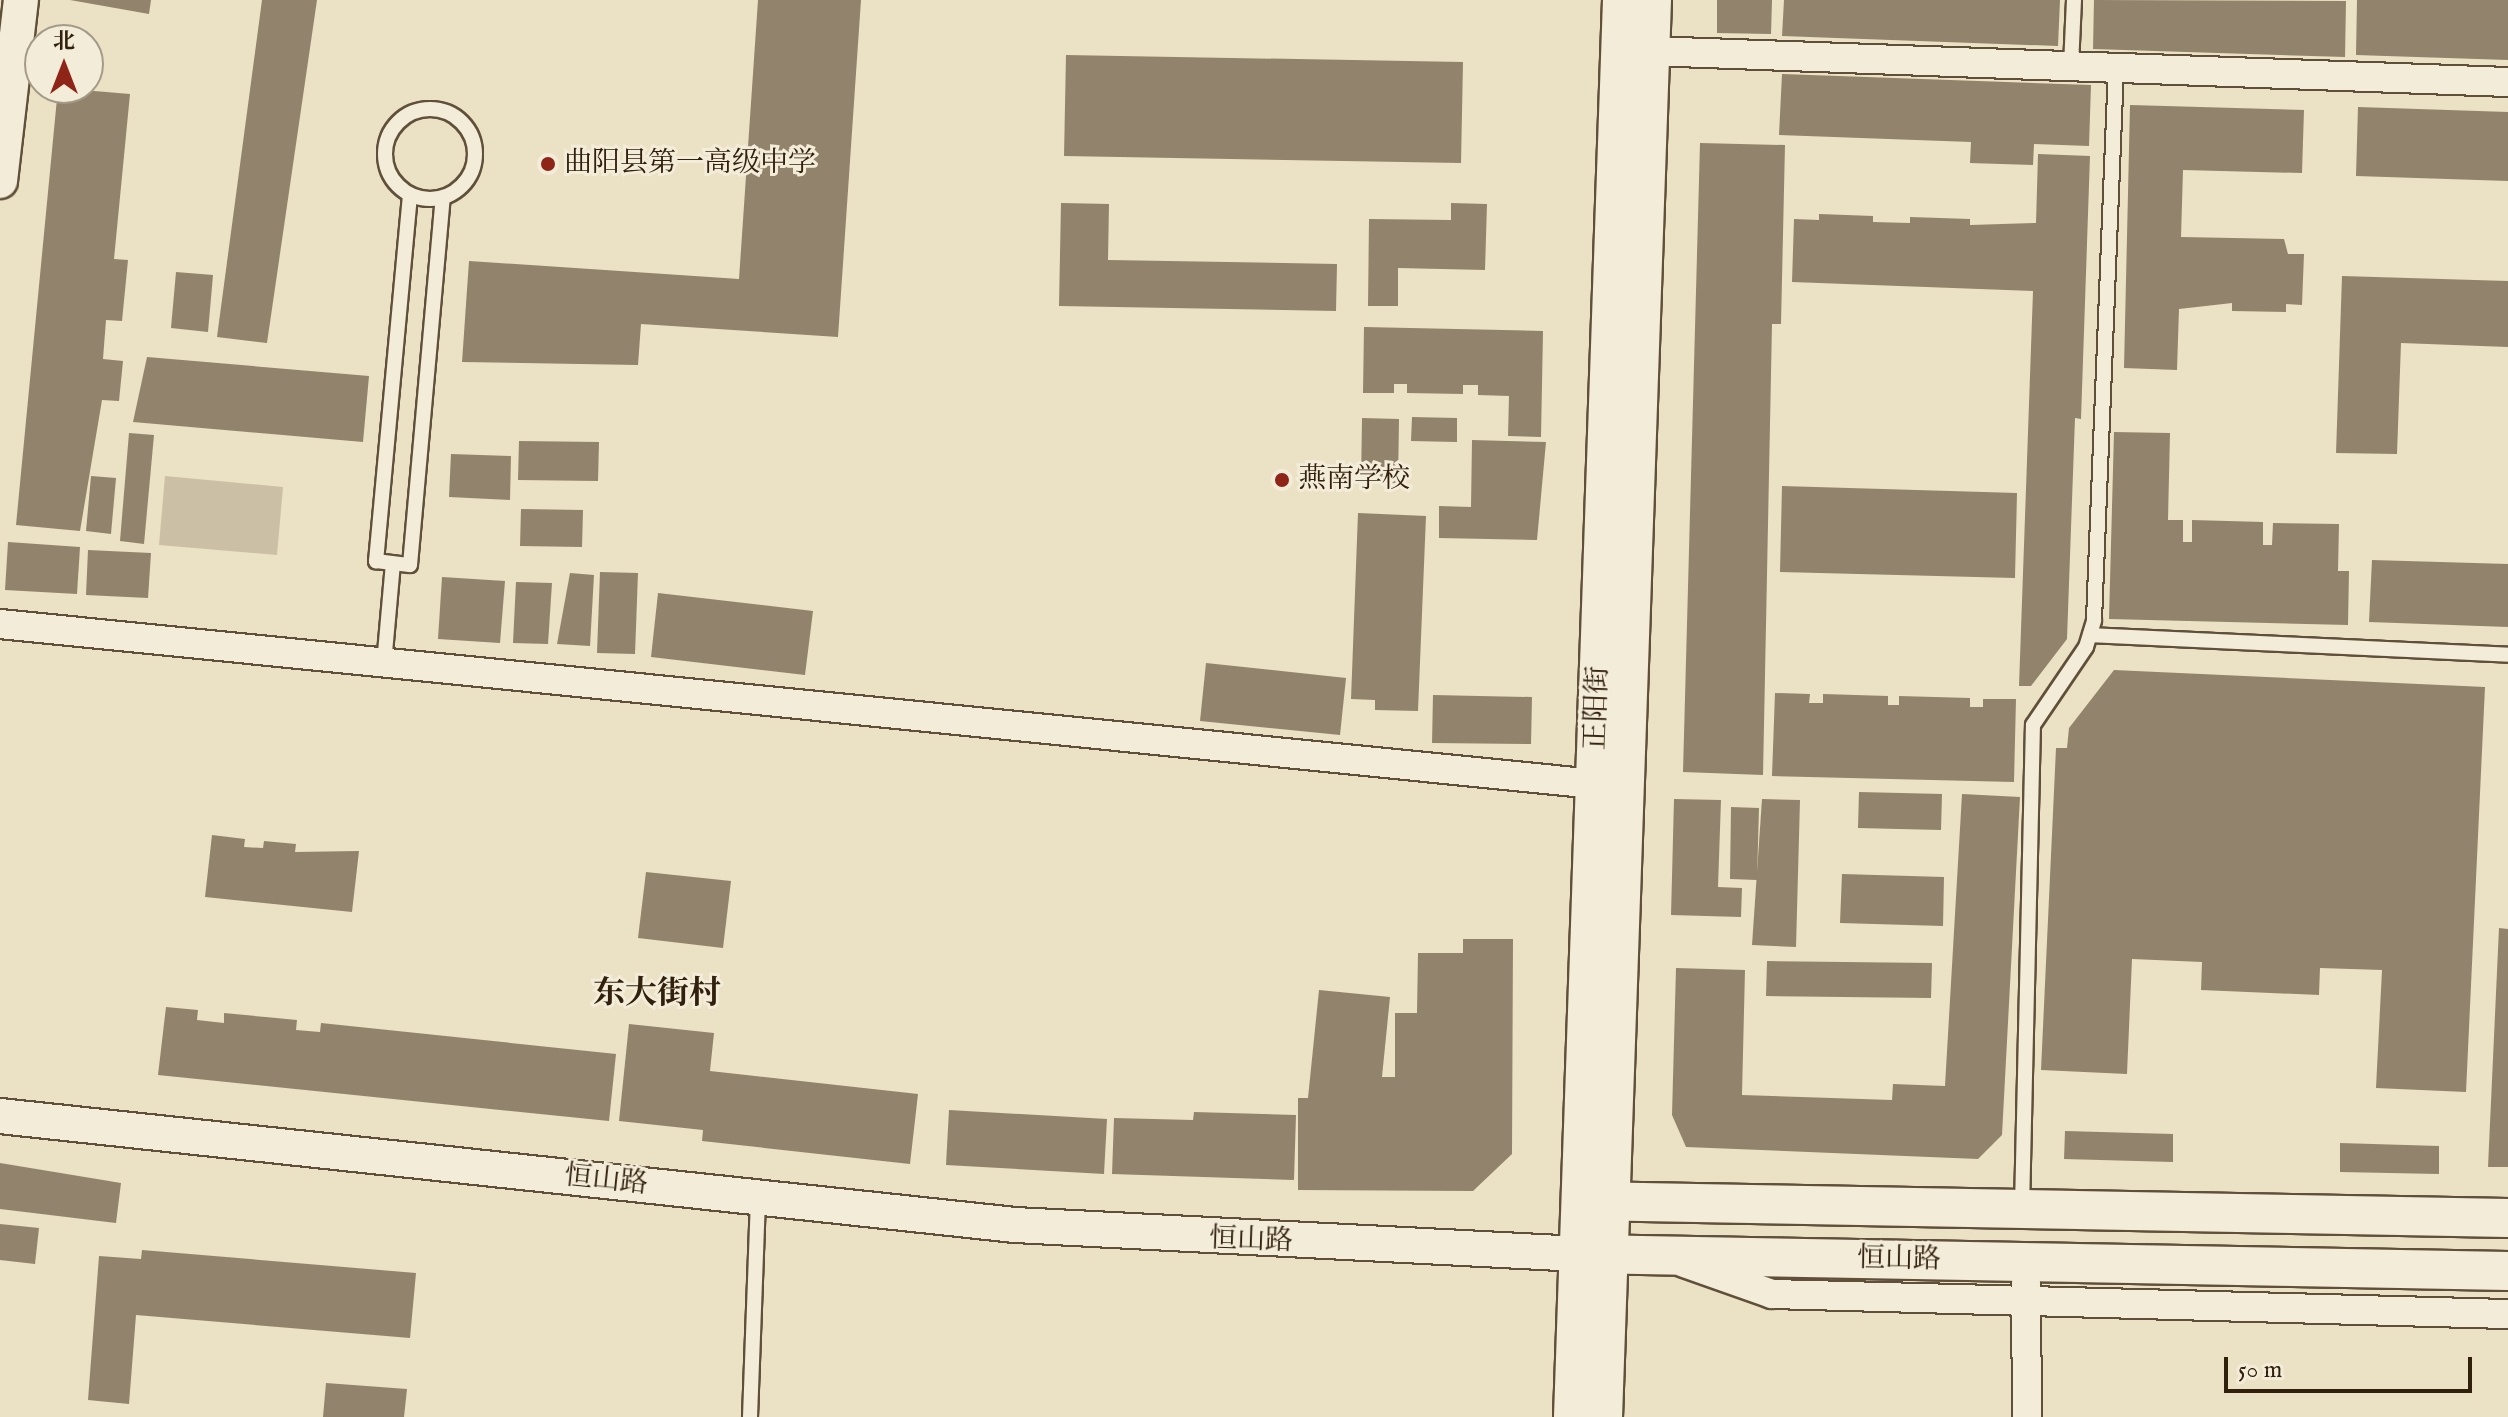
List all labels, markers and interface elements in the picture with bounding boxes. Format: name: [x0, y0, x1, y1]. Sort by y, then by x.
north arrow: [24, 24, 104, 104]
text: 北: [53, 28, 75, 56]
place label: 曲阳县第一高级中学: [564, 147, 816, 181]
marker: 曲阳县第一高级中学: [539, 155, 557, 173]
place label: 燕南学校: [1298, 463, 1410, 497]
marker: 燕南学校: [1273, 471, 1291, 489]
street label: 正阳街: [1580, 665, 1616, 751]
district label: 东大街村: [593, 976, 721, 1014]
street label: 恒山路: [562, 1160, 650, 1202]
street label: 恒山路: [1208, 1223, 1294, 1259]
street label: 恒山路: [1857, 1242, 1941, 1278]
scale bar: [2228, 1341, 2476, 1391]
text: 50 m: [2238, 1355, 2282, 1386]

